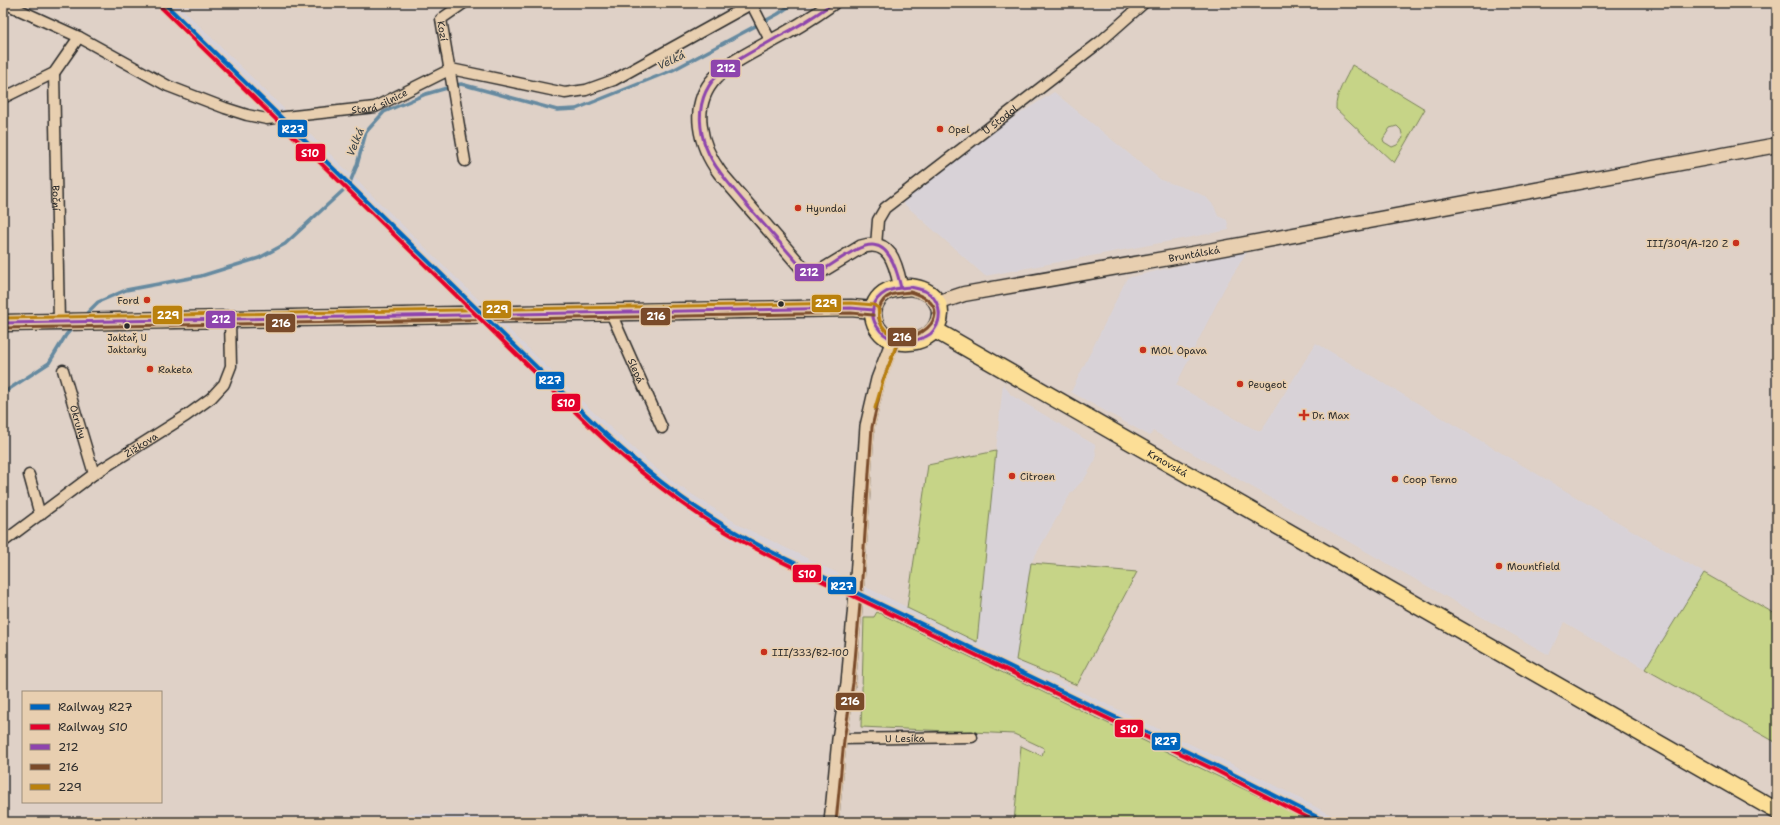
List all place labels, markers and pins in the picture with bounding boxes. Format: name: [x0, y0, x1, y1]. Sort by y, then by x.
place label: Opel: [948, 123, 969, 136]
marker: Opel: [935, 124, 945, 134]
place label: Hyundai: [806, 202, 846, 215]
marker: Hyundai: [793, 203, 803, 213]
place label: III/309/A-120 Z: [1647, 237, 1728, 250]
marker: III/309/A-120 Z: [1731, 238, 1741, 248]
place label: Ford: [117, 294, 140, 307]
marker: Ford: [142, 295, 152, 305]
unlabelled marker: [776, 299, 786, 309]
marker: Jaktař, U Jaktarky: [122, 321, 132, 331]
place label: Jaktař, U Jaktarky: [107, 332, 147, 356]
place label: MOL Opava: [1151, 344, 1208, 357]
marker: MOL Opava: [1138, 345, 1148, 355]
place label: Raketa: [158, 363, 193, 376]
marker: Raketa: [145, 364, 155, 374]
place label: Peugeot: [1248, 378, 1287, 391]
marker: Peugeot: [1235, 379, 1245, 389]
place label: Dr. Max: [1312, 409, 1349, 422]
marker: Dr. Max: [1299, 410, 1309, 420]
place label: Citroen: [1020, 470, 1055, 483]
marker: Citroen: [1007, 471, 1017, 481]
place label: Coop Terno: [1403, 473, 1457, 486]
marker: Coop Terno: [1390, 474, 1400, 484]
place label: Mountfield: [1507, 560, 1561, 573]
marker: Mountfield: [1494, 561, 1504, 571]
place label: III/333/B2-100: [772, 646, 849, 659]
marker: III/333/B2-100: [759, 647, 769, 657]

